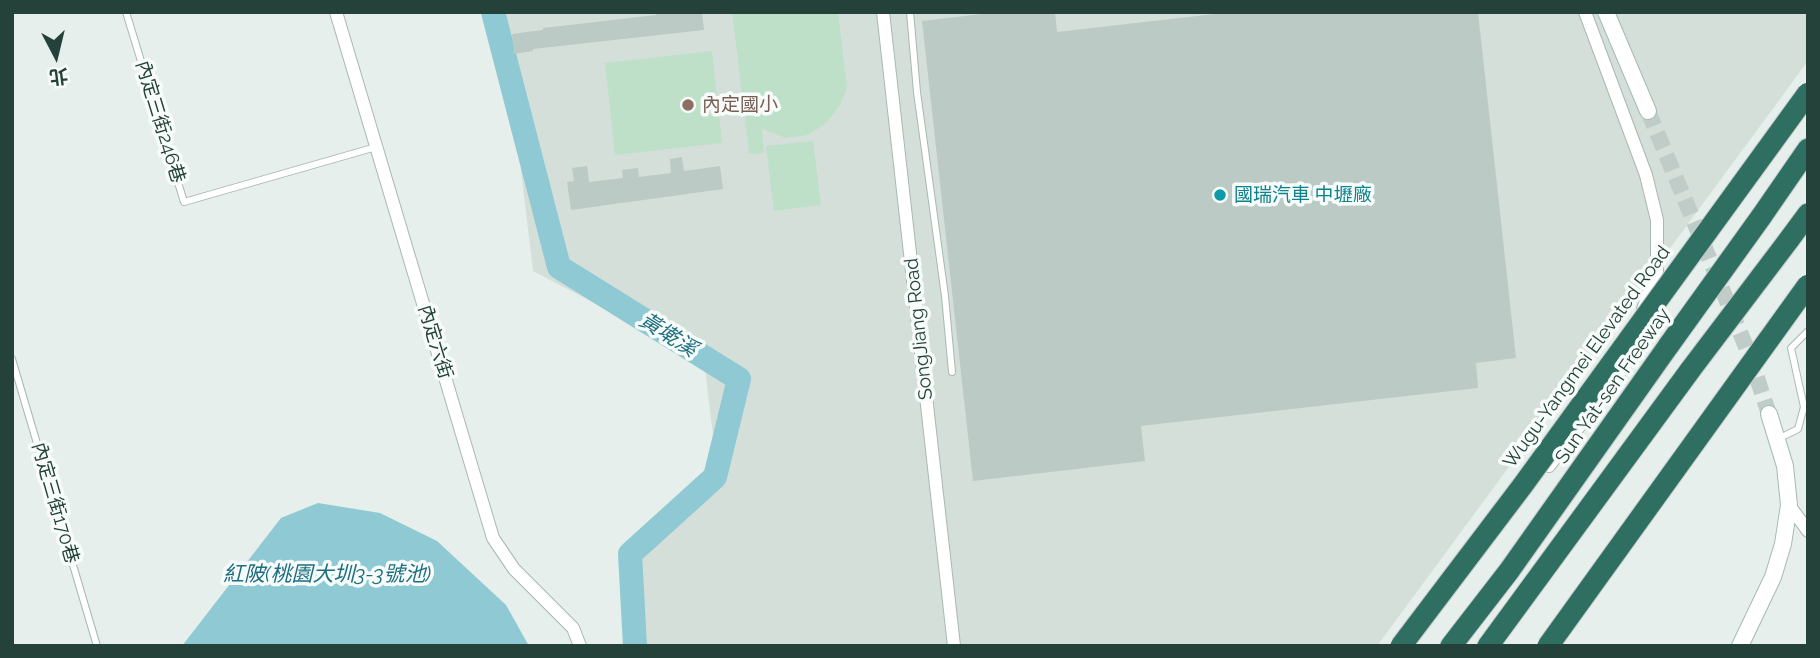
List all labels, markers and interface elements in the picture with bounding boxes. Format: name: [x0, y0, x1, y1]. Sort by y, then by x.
north arrow: [21, 21, 91, 91]
street label: 內定三街246巷: [131, 58, 189, 186]
text: 北: [48, 65, 69, 89]
place label: 內定國小: [702, 94, 778, 116]
marker: 內定國小: [680, 97, 696, 113]
place label: 國瑞汽車 中壢廠: [1234, 184, 1372, 206]
marker: 國瑞汽車 中壢廠: [1212, 187, 1228, 203]
street label: Wugu-Yangmei Elevated Road: [1499, 242, 1675, 472]
street label: SongJiang Road: [900, 257, 938, 401]
street label: 內定六街: [413, 302, 457, 382]
street label: Sun Yat-sen Freeway: [1551, 304, 1675, 468]
water label: 黃墘溪: [635, 308, 701, 362]
street label: 內定三街170巷: [27, 440, 83, 566]
water label: 紅陂(桃園大圳3-3號池): [223, 562, 431, 588]

